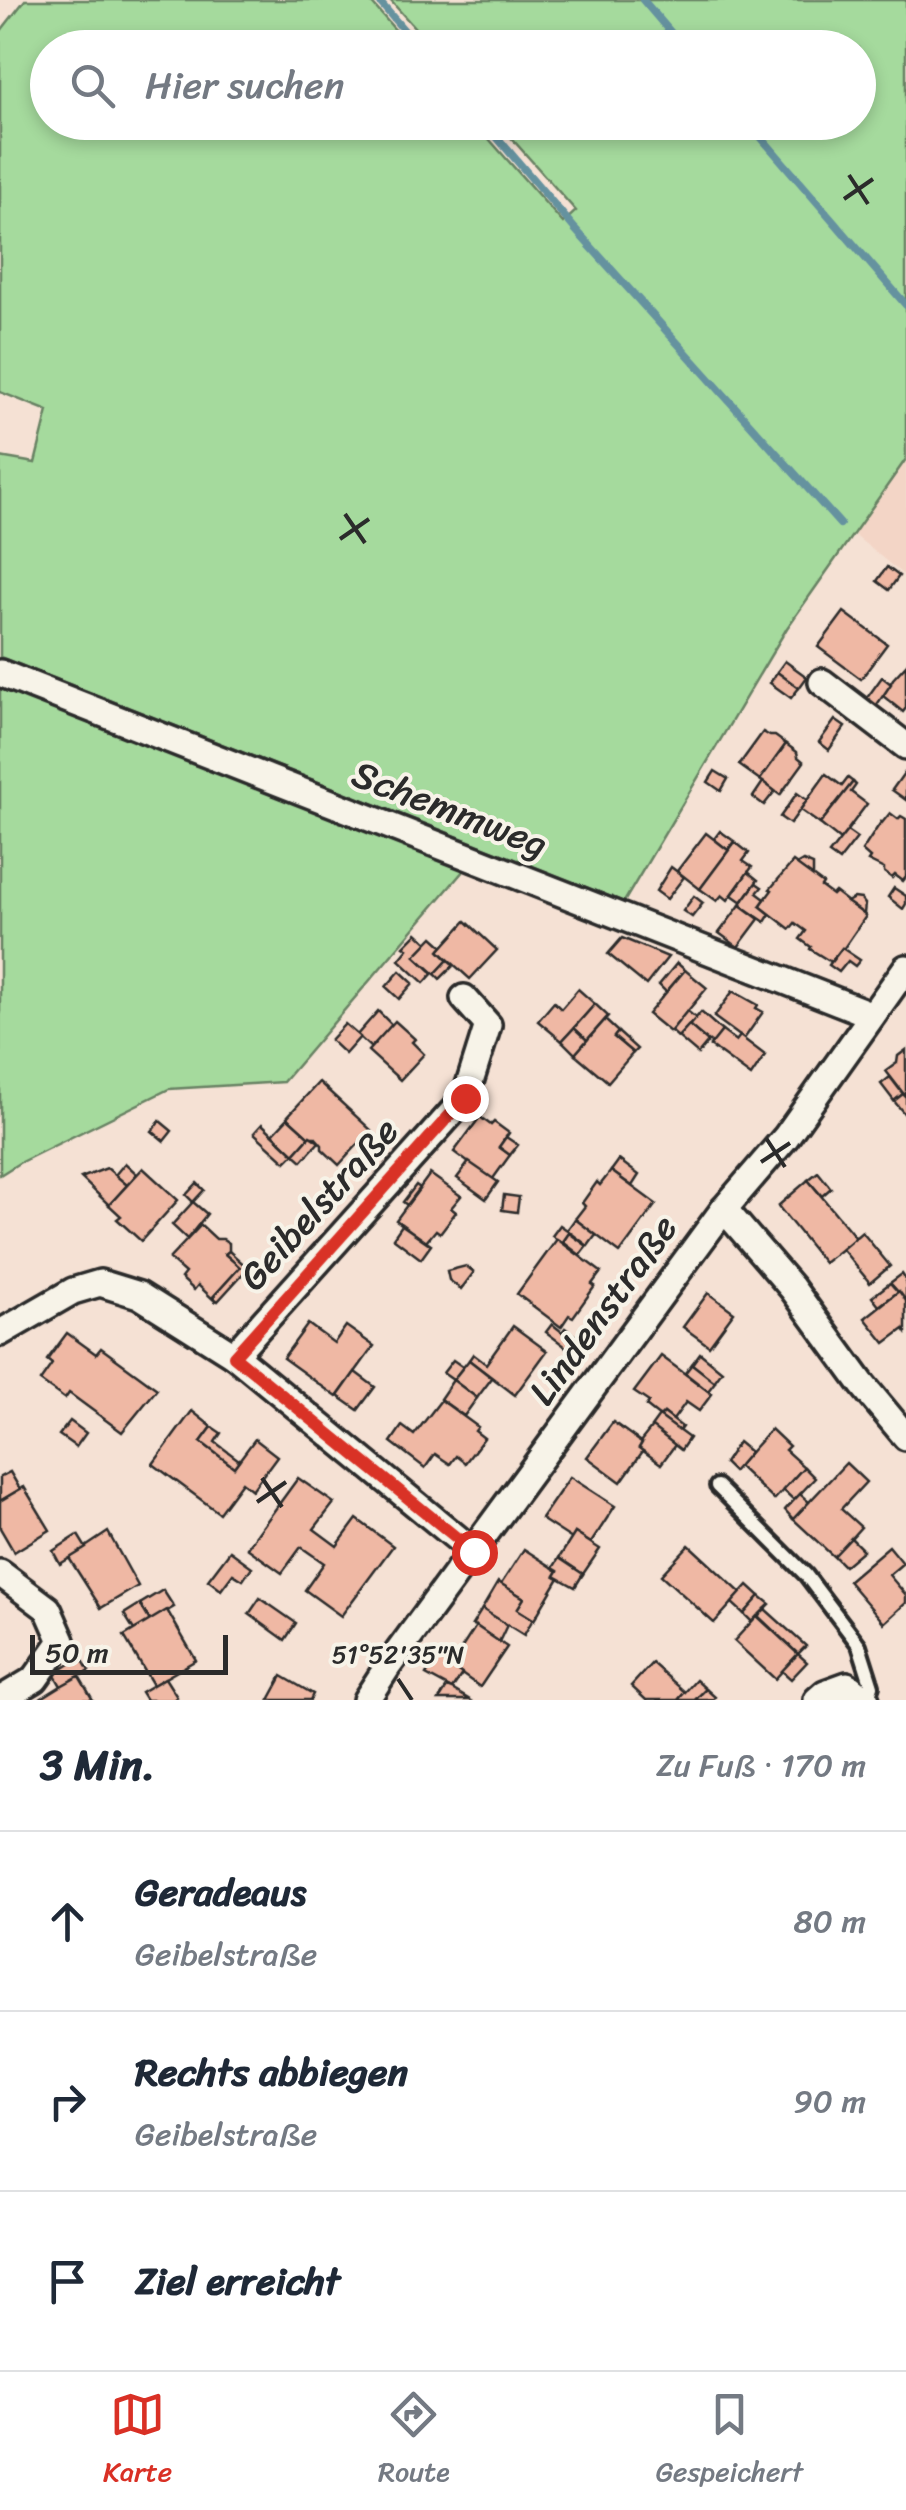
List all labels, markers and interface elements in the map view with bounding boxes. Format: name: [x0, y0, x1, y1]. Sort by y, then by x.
search box: [30, 30, 876, 140]
text: Hier suchen: [145, 52, 344, 119]
icon: search: [65, 58, 120, 113]
street label: Schemmweg: [342, 741, 558, 877]
route end: [443, 1076, 489, 1122]
street label: Geibelstraße: [222, 1101, 416, 1307]
street label: Lindenstraße: [510, 1200, 696, 1420]
route start: [452, 1530, 498, 1576]
text: 50 m: [45, 1628, 109, 1677]
scale bar: [30, 1630, 228, 1674]
text: 51°52'35"N: [332, 1632, 465, 1677]
text: 3 Min.: [40, 1728, 155, 1802]
text: Zu Fuß · 170 m: [656, 1737, 866, 1794]
text: Geradeaus: [135, 1859, 306, 1926]
text: 80 m: [794, 1893, 866, 1950]
icon: ahead: [40, 1894, 95, 1949]
text: Geibelstraße: [135, 1926, 317, 1983]
text: Rechts abbiegen: [135, 2039, 408, 2106]
text: 90 m: [793, 2073, 866, 2130]
icon: right: [40, 2074, 95, 2129]
text: Geibelstraße: [135, 2106, 317, 2163]
text: Ziel erreicht: [135, 2248, 340, 2315]
icon: arrive: [40, 2254, 95, 2309]
tab: Karte: [103, 2387, 172, 2496]
tab: Route: [378, 2387, 450, 2496]
tab: Gespeichert: [656, 2387, 803, 2496]

